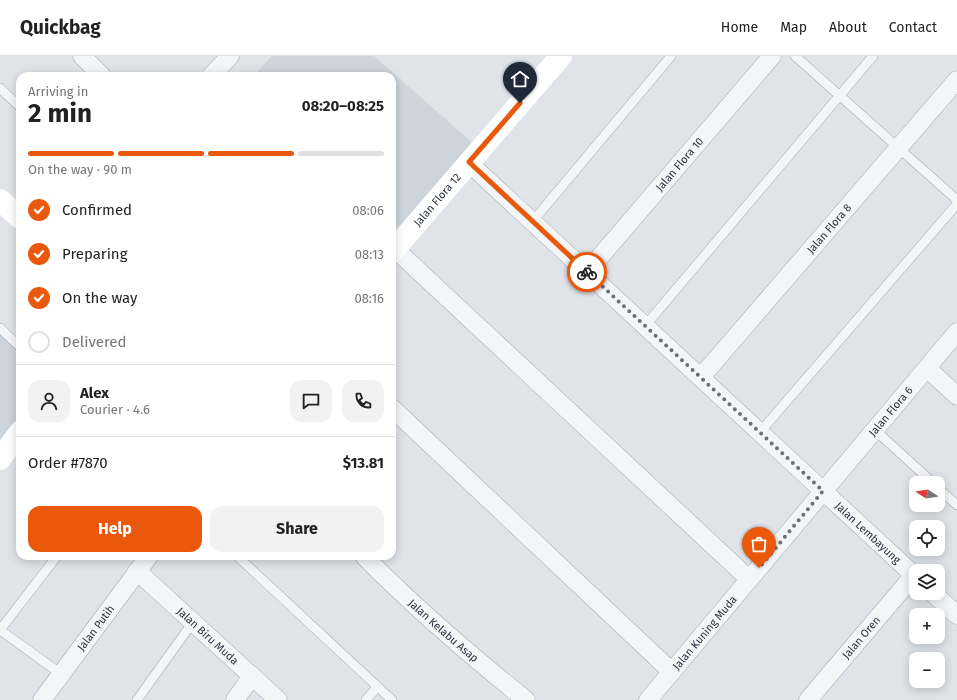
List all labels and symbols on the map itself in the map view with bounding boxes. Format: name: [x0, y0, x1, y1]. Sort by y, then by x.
pin: [503, 62, 537, 103]
street label: Jalan Flora 10: [653, 135, 706, 194]
street label: Jalan Flora 12: [411, 171, 464, 229]
street label: Jalan Flora 8: [804, 201, 854, 256]
courier: [567, 252, 607, 292]
street label: Jalan Flora 6: [866, 384, 916, 439]
north arrow: [909, 476, 945, 512]
street label: Jalan Lembayung: [832, 499, 903, 567]
pin: [742, 527, 776, 568]
street label: Jalan Kuning Muda: [670, 593, 740, 673]
street label: Jalan Kelabu Asap: [406, 597, 481, 665]
street label: Jalan Putih: [75, 603, 117, 654]
street label: Jalan Biru Muda: [174, 605, 241, 668]
street label: Jalan Oren: [840, 614, 883, 662]

